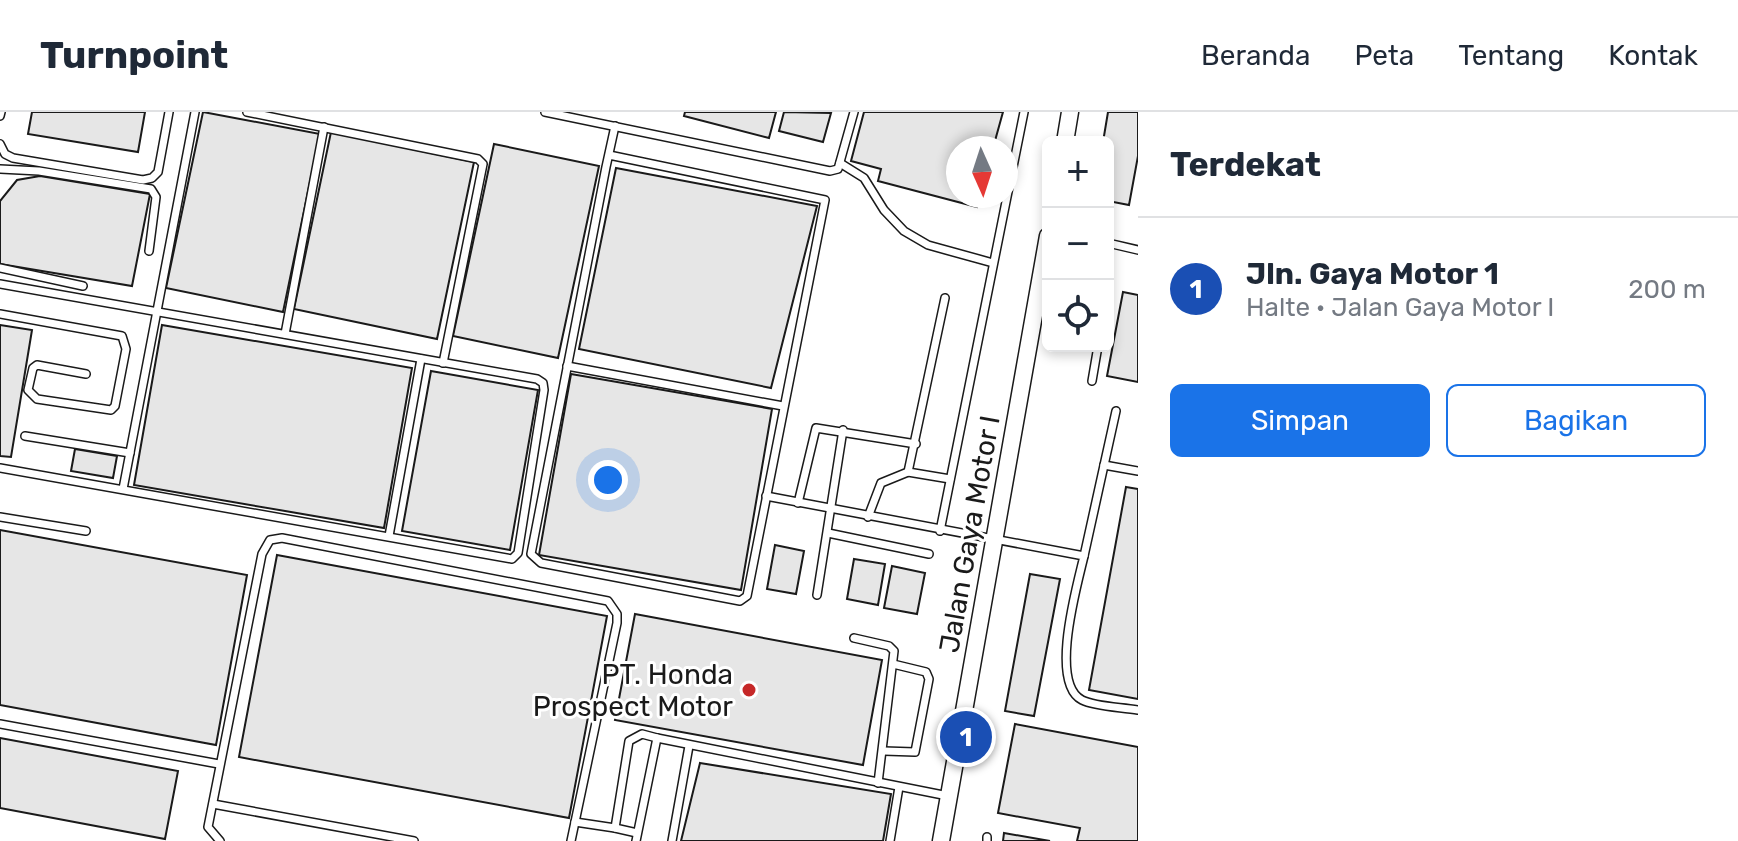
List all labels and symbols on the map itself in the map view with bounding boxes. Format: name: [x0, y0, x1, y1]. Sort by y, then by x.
north arrow: [946, 136, 1018, 208]
street label: Jalan Gaya Motor I: [932, 413, 1007, 655]
your location: [588, 460, 628, 500]
place label: PT. Honda Prospect Motor: [533, 658, 733, 723]
marker: PT. Honda Prospect Motor: [740, 681, 758, 699]
pin: 1: [940, 707, 992, 767]

